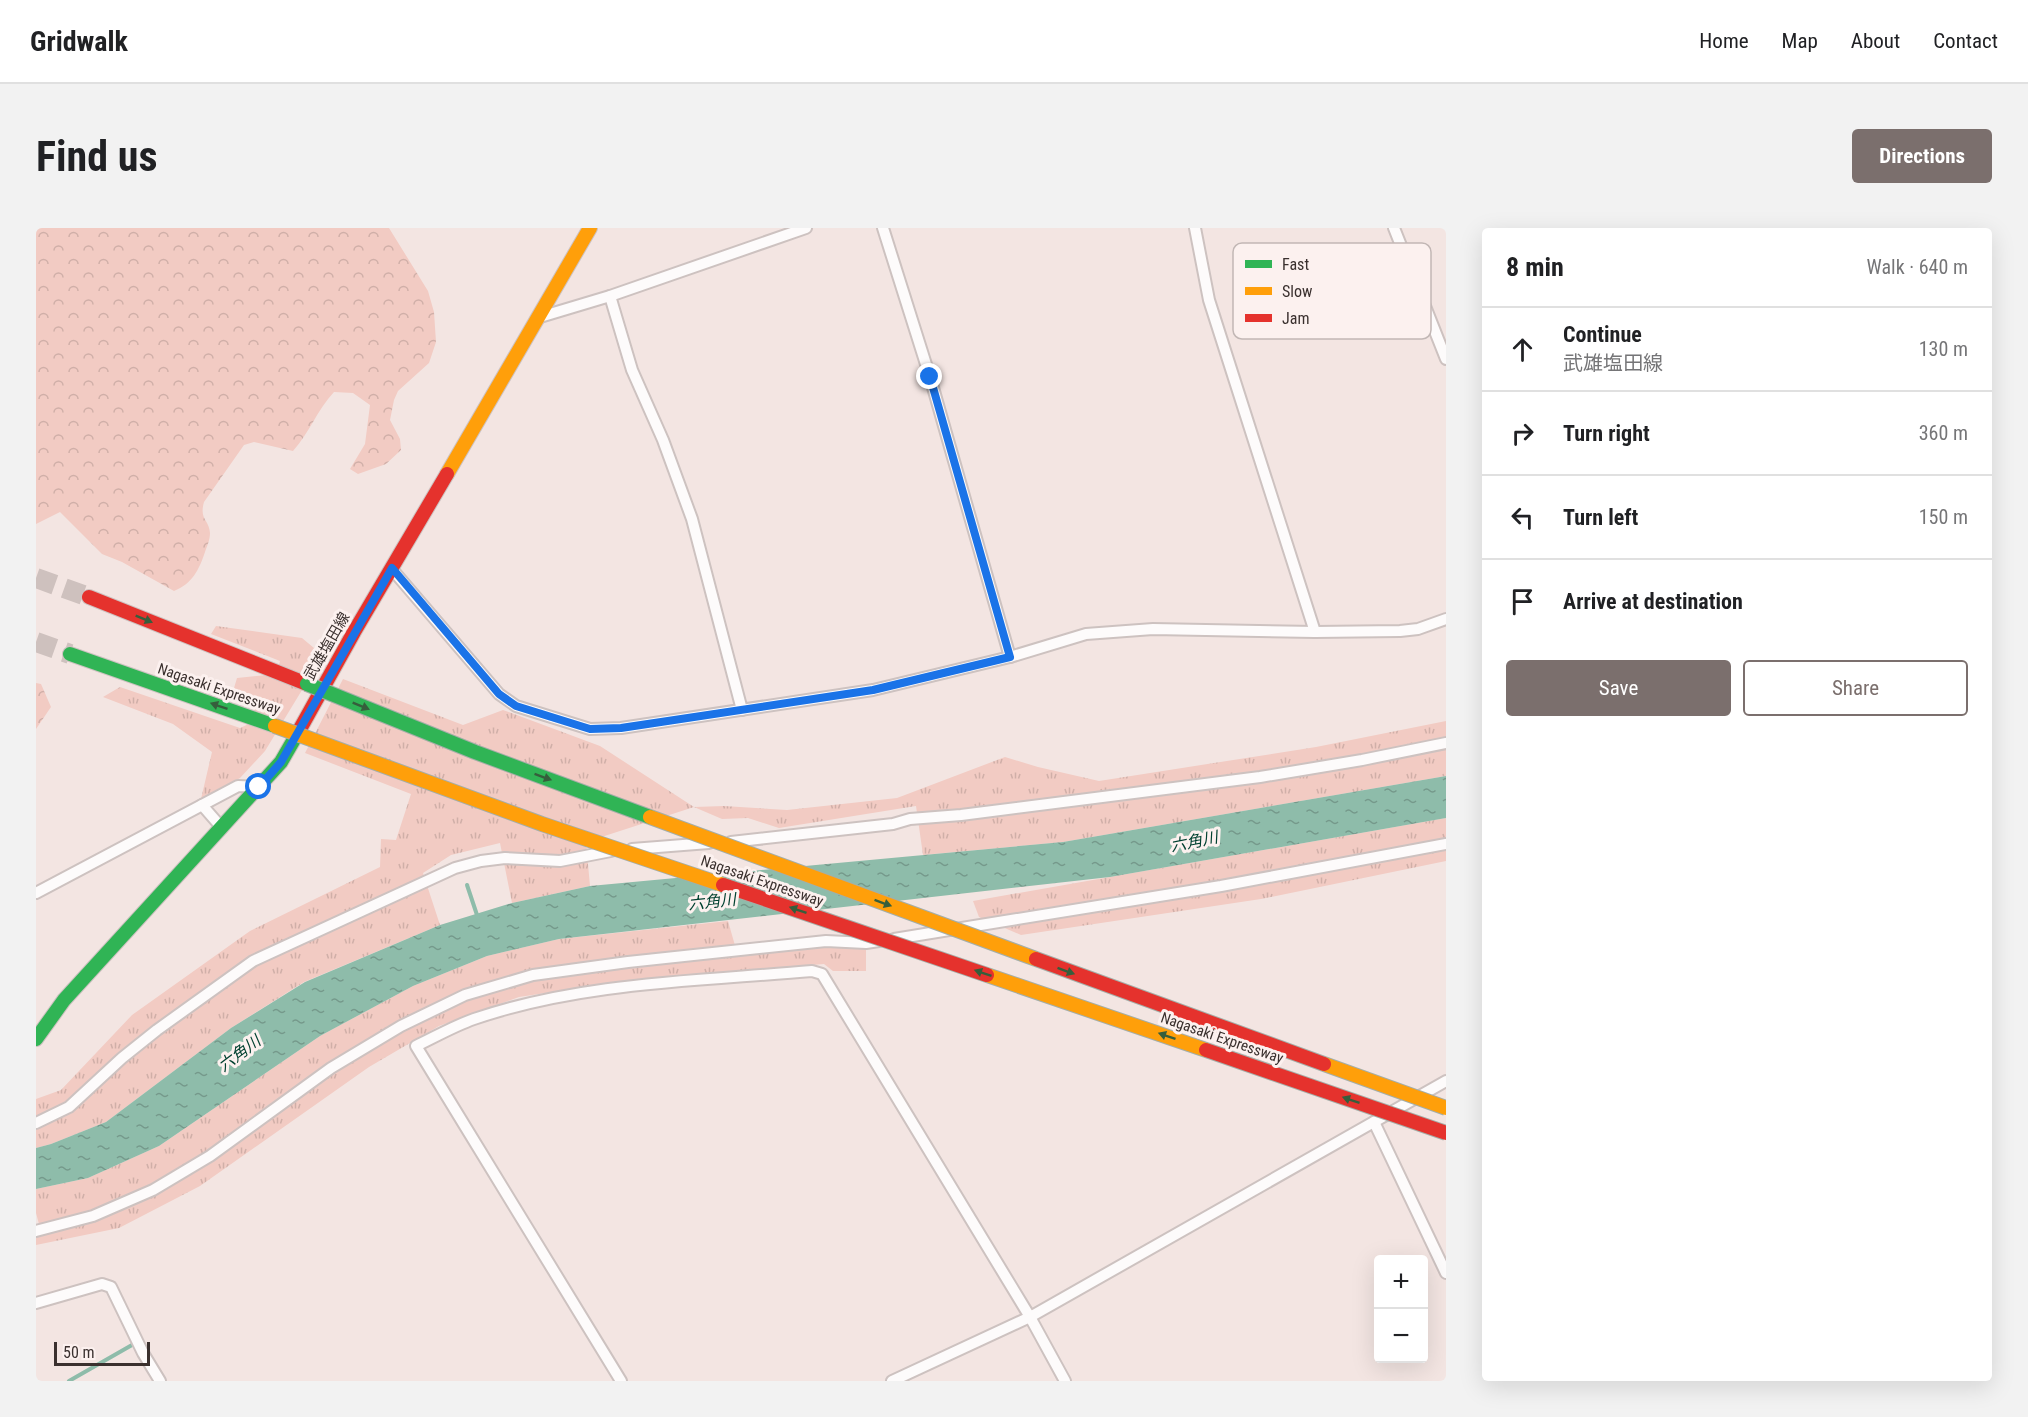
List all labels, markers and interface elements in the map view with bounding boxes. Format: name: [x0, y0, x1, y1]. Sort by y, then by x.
text: Gridwalk: [30, 25, 128, 58]
text: Home: [1699, 29, 1749, 53]
text: Map: [1782, 29, 1818, 53]
text: About: [1851, 29, 1900, 53]
text: Contact: [1933, 29, 1998, 53]
button: Directions: [1852, 129, 1992, 183]
text: Find us: [36, 132, 157, 181]
legend: [1233, 243, 1431, 339]
text: 8 min: [1506, 252, 1564, 282]
text: Fast: [1282, 255, 1309, 274]
text: Walk · 640 m: [1867, 255, 1968, 279]
text: Slow: [1282, 282, 1312, 301]
text: Jam: [1282, 309, 1309, 328]
text: Continue: [1563, 322, 1642, 347]
icon: ahead: [1506, 333, 1539, 366]
text: 130 m: [1919, 337, 1968, 361]
text: 武雄塩田線: [1563, 351, 1663, 375]
route end: [916, 363, 942, 389]
icon: right: [1506, 417, 1539, 450]
text: Turn right: [1563, 421, 1650, 446]
text: 360 m: [1919, 421, 1968, 445]
icon: left: [1506, 501, 1539, 534]
text: Turn left: [1563, 505, 1638, 530]
text: 150 m: [1919, 505, 1968, 529]
icon: arrive: [1506, 585, 1539, 618]
text: Arrive at destination: [1563, 589, 1743, 614]
street label: 武雄塩田線: [300, 609, 354, 683]
one-way arrow: [135, 615, 153, 624]
street label: Nagasaki Expressway: [155, 660, 283, 718]
button: Save: [1506, 660, 1731, 716]
button: Share: [1743, 660, 1968, 716]
one-way arrow: [210, 701, 228, 711]
one-way arrow: [353, 701, 371, 711]
route start: [245, 773, 271, 799]
one-way arrow: [534, 773, 552, 783]
water label: 六角川: [1169, 827, 1221, 855]
street label: Nagasaki Expressway: [698, 852, 826, 910]
water label: 六角川: [687, 889, 739, 913]
one-way arrow: [874, 899, 892, 909]
one-way arrow: [789, 905, 807, 915]
one-way arrow: [1057, 966, 1075, 976]
one-way arrow: [973, 967, 991, 977]
street label: Nagasaki Expressway: [1158, 1009, 1286, 1067]
water label: 六角川: [214, 1030, 266, 1075]
one-way arrow: [1158, 1031, 1176, 1041]
one-way arrow: [1342, 1095, 1360, 1105]
map controls: [1374, 1255, 1428, 1363]
button: +: [1374, 1255, 1428, 1309]
button: −: [1374, 1309, 1428, 1363]
scale bar: [54, 1339, 150, 1366]
text: 50 m: [63, 1343, 95, 1362]

